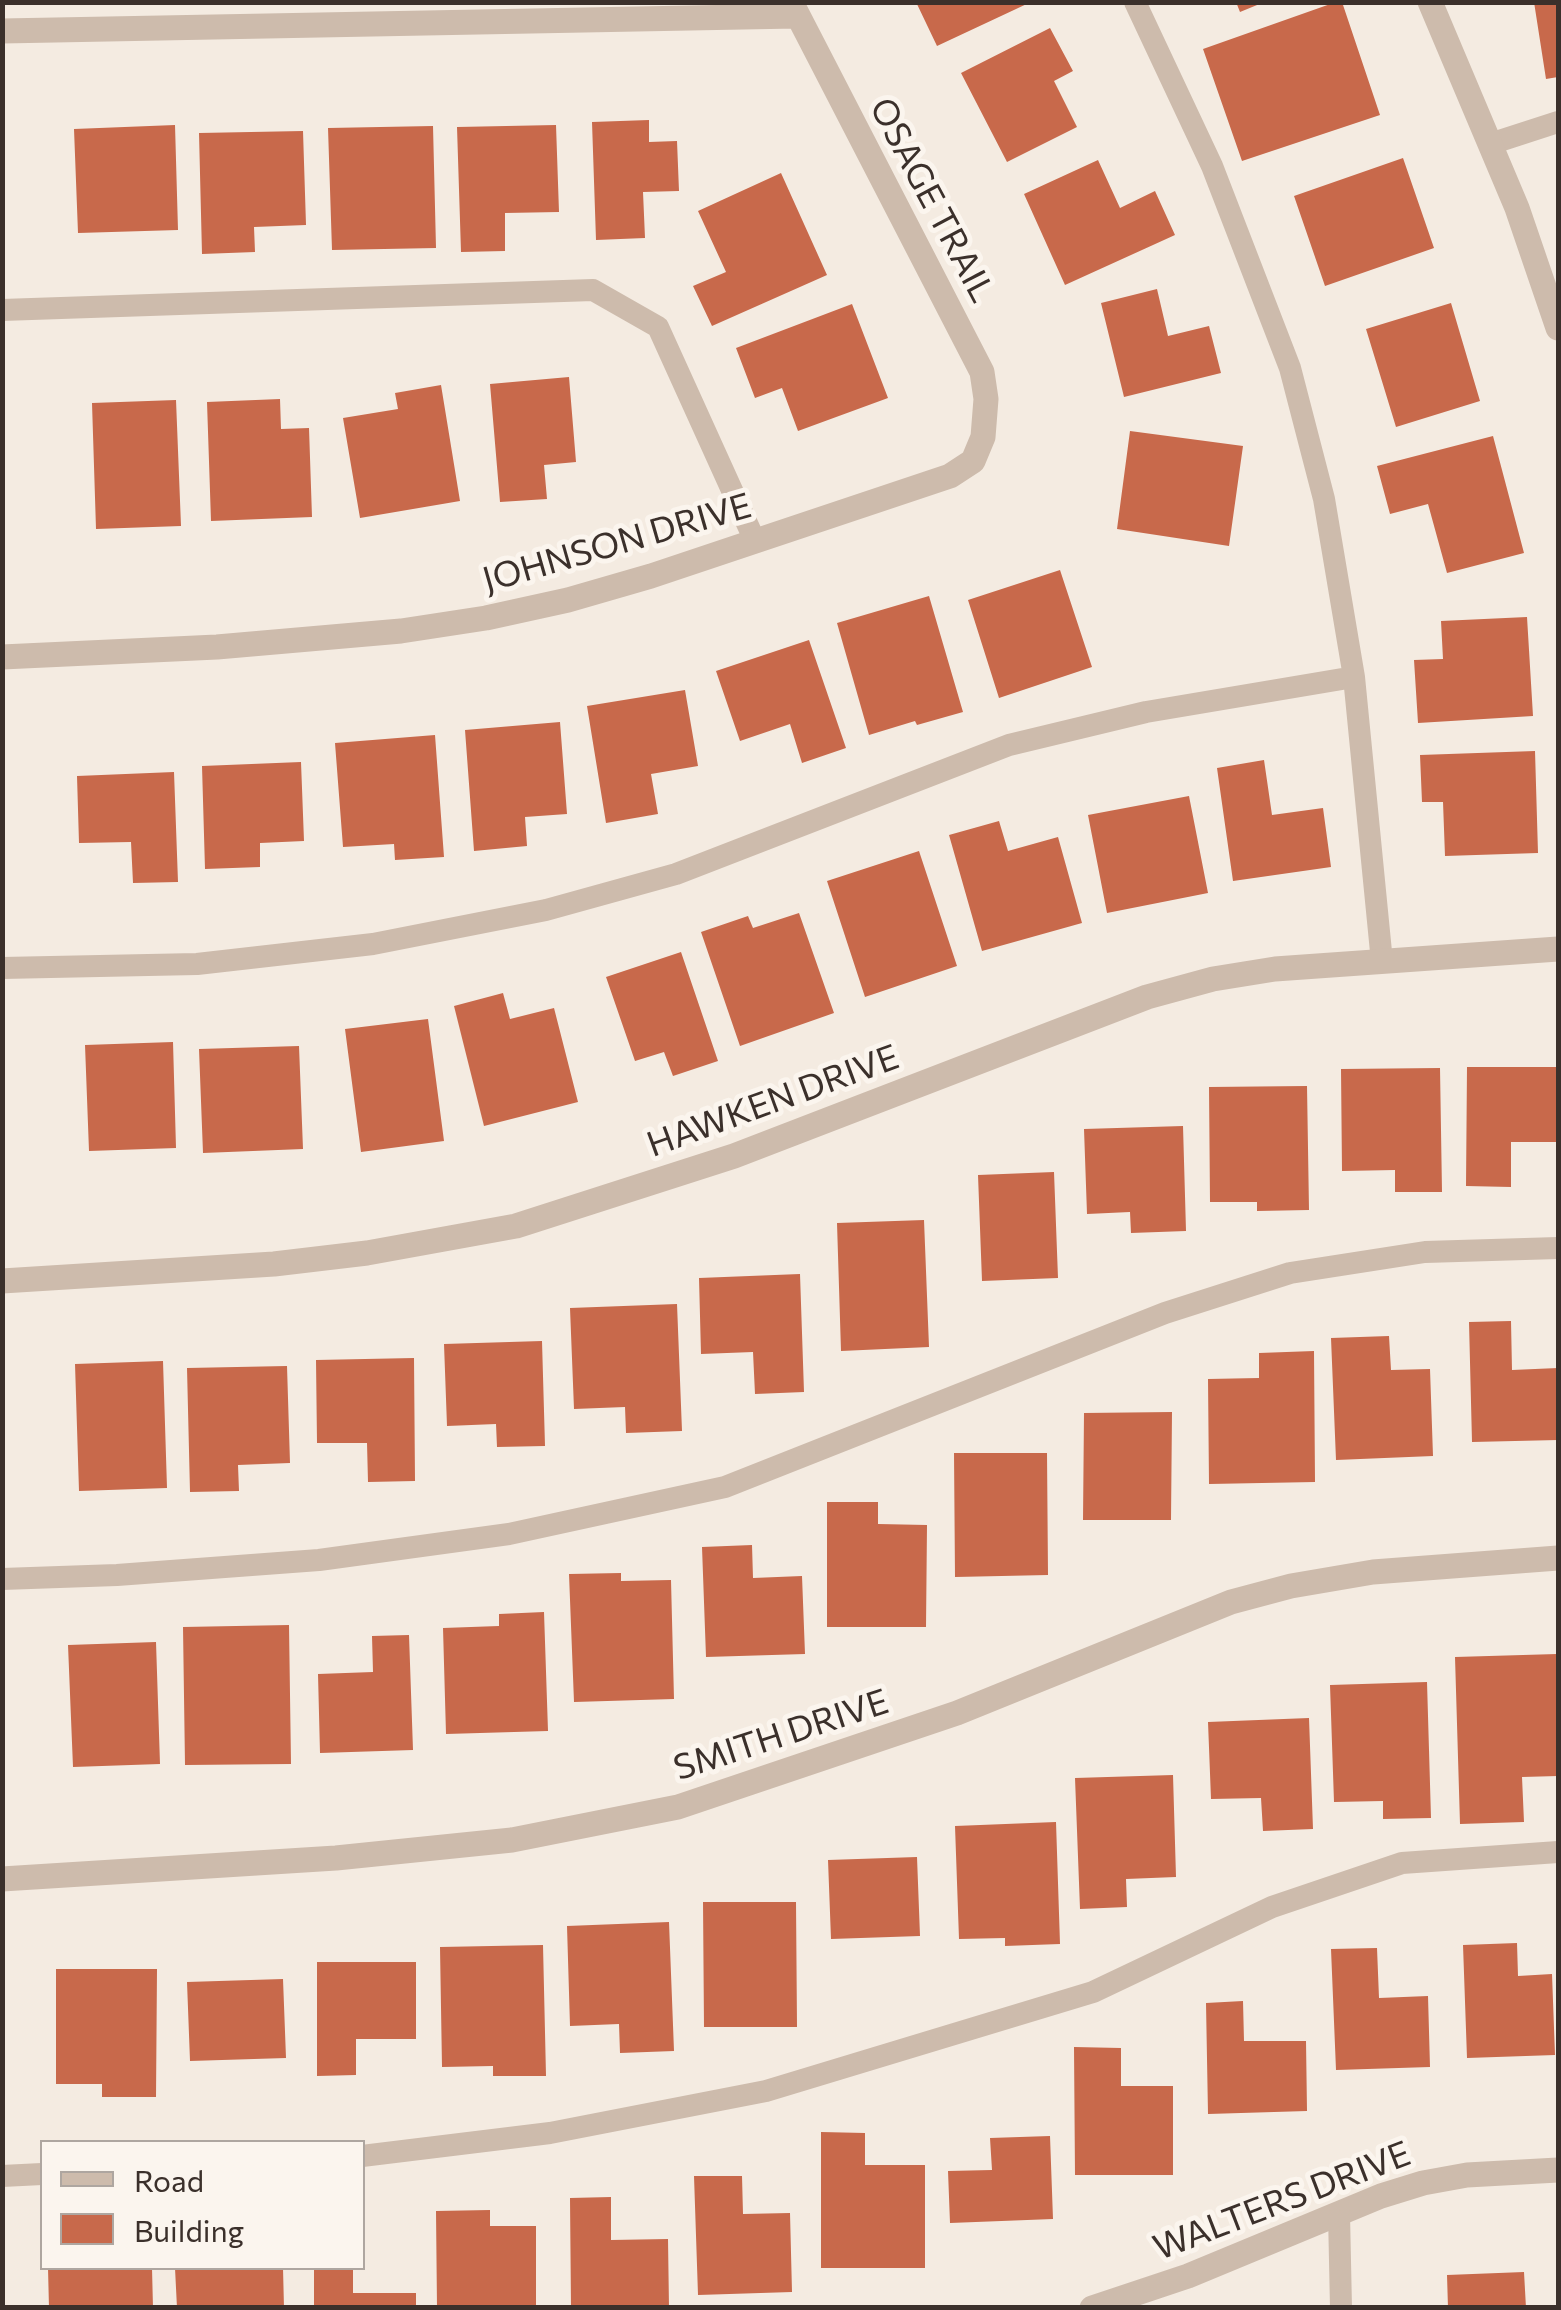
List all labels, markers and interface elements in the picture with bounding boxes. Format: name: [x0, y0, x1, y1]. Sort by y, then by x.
street label: OSAGE TRAIL: [861, 91, 1003, 309]
street label: JOHNSON DRIVE: [478, 485, 756, 601]
street label: HAWKEN DRIVE: [641, 1036, 905, 1166]
street label: SMITH DRIVE: [668, 1681, 894, 1789]
street label: WALTERS DRIVE: [1148, 2133, 1416, 2269]
legend: [40, 2140, 365, 2270]
text: Road: [134, 2161, 204, 2198]
text: Building: [134, 2211, 244, 2248]

